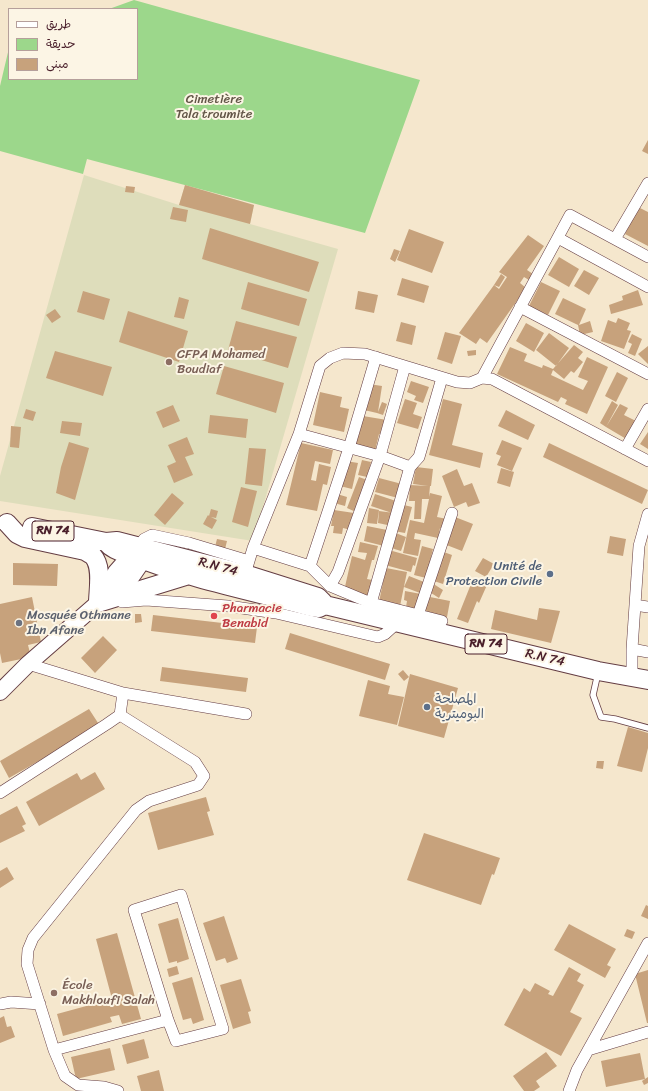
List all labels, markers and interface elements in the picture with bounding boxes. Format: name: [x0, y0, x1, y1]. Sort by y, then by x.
legend: [8, 8, 138, 80]
text: طريق: [46, 13, 71, 35]
text: حديقة: [46, 33, 75, 55]
text: مبنى: [46, 53, 69, 75]
park label: Cimetière Tala troumite: [176, 92, 252, 123]
place label: CFPA Mohamed Boudiaf: [177, 347, 265, 378]
marker: CFPA Mohamed Boudiaf: [164, 357, 174, 367]
road number: RN 74: [32, 521, 74, 541]
street label: R.N 74: [197, 554, 239, 580]
place label: Unité de Protection Civile: [446, 559, 542, 590]
marker: Unité de Protection Civile: [545, 569, 555, 579]
place label: Pharmacie Benabid: [222, 601, 282, 632]
place label: Mosquée Othmane Ibn Afane: [27, 608, 131, 639]
marker: Pharmacie Benabid: [209, 611, 219, 621]
marker: Mosquée Othmane Ibn Afane: [14, 618, 24, 628]
road number: RN 74: [465, 634, 507, 654]
street label: R.N 74: [524, 646, 566, 670]
place label: المصلحة البوميترية: [435, 692, 484, 723]
marker: المصلحة البوميترية: [422, 702, 432, 712]
place label: École Makhloufi Salah: [62, 978, 155, 1009]
marker: École Makhloufi Salah: [49, 988, 59, 998]

